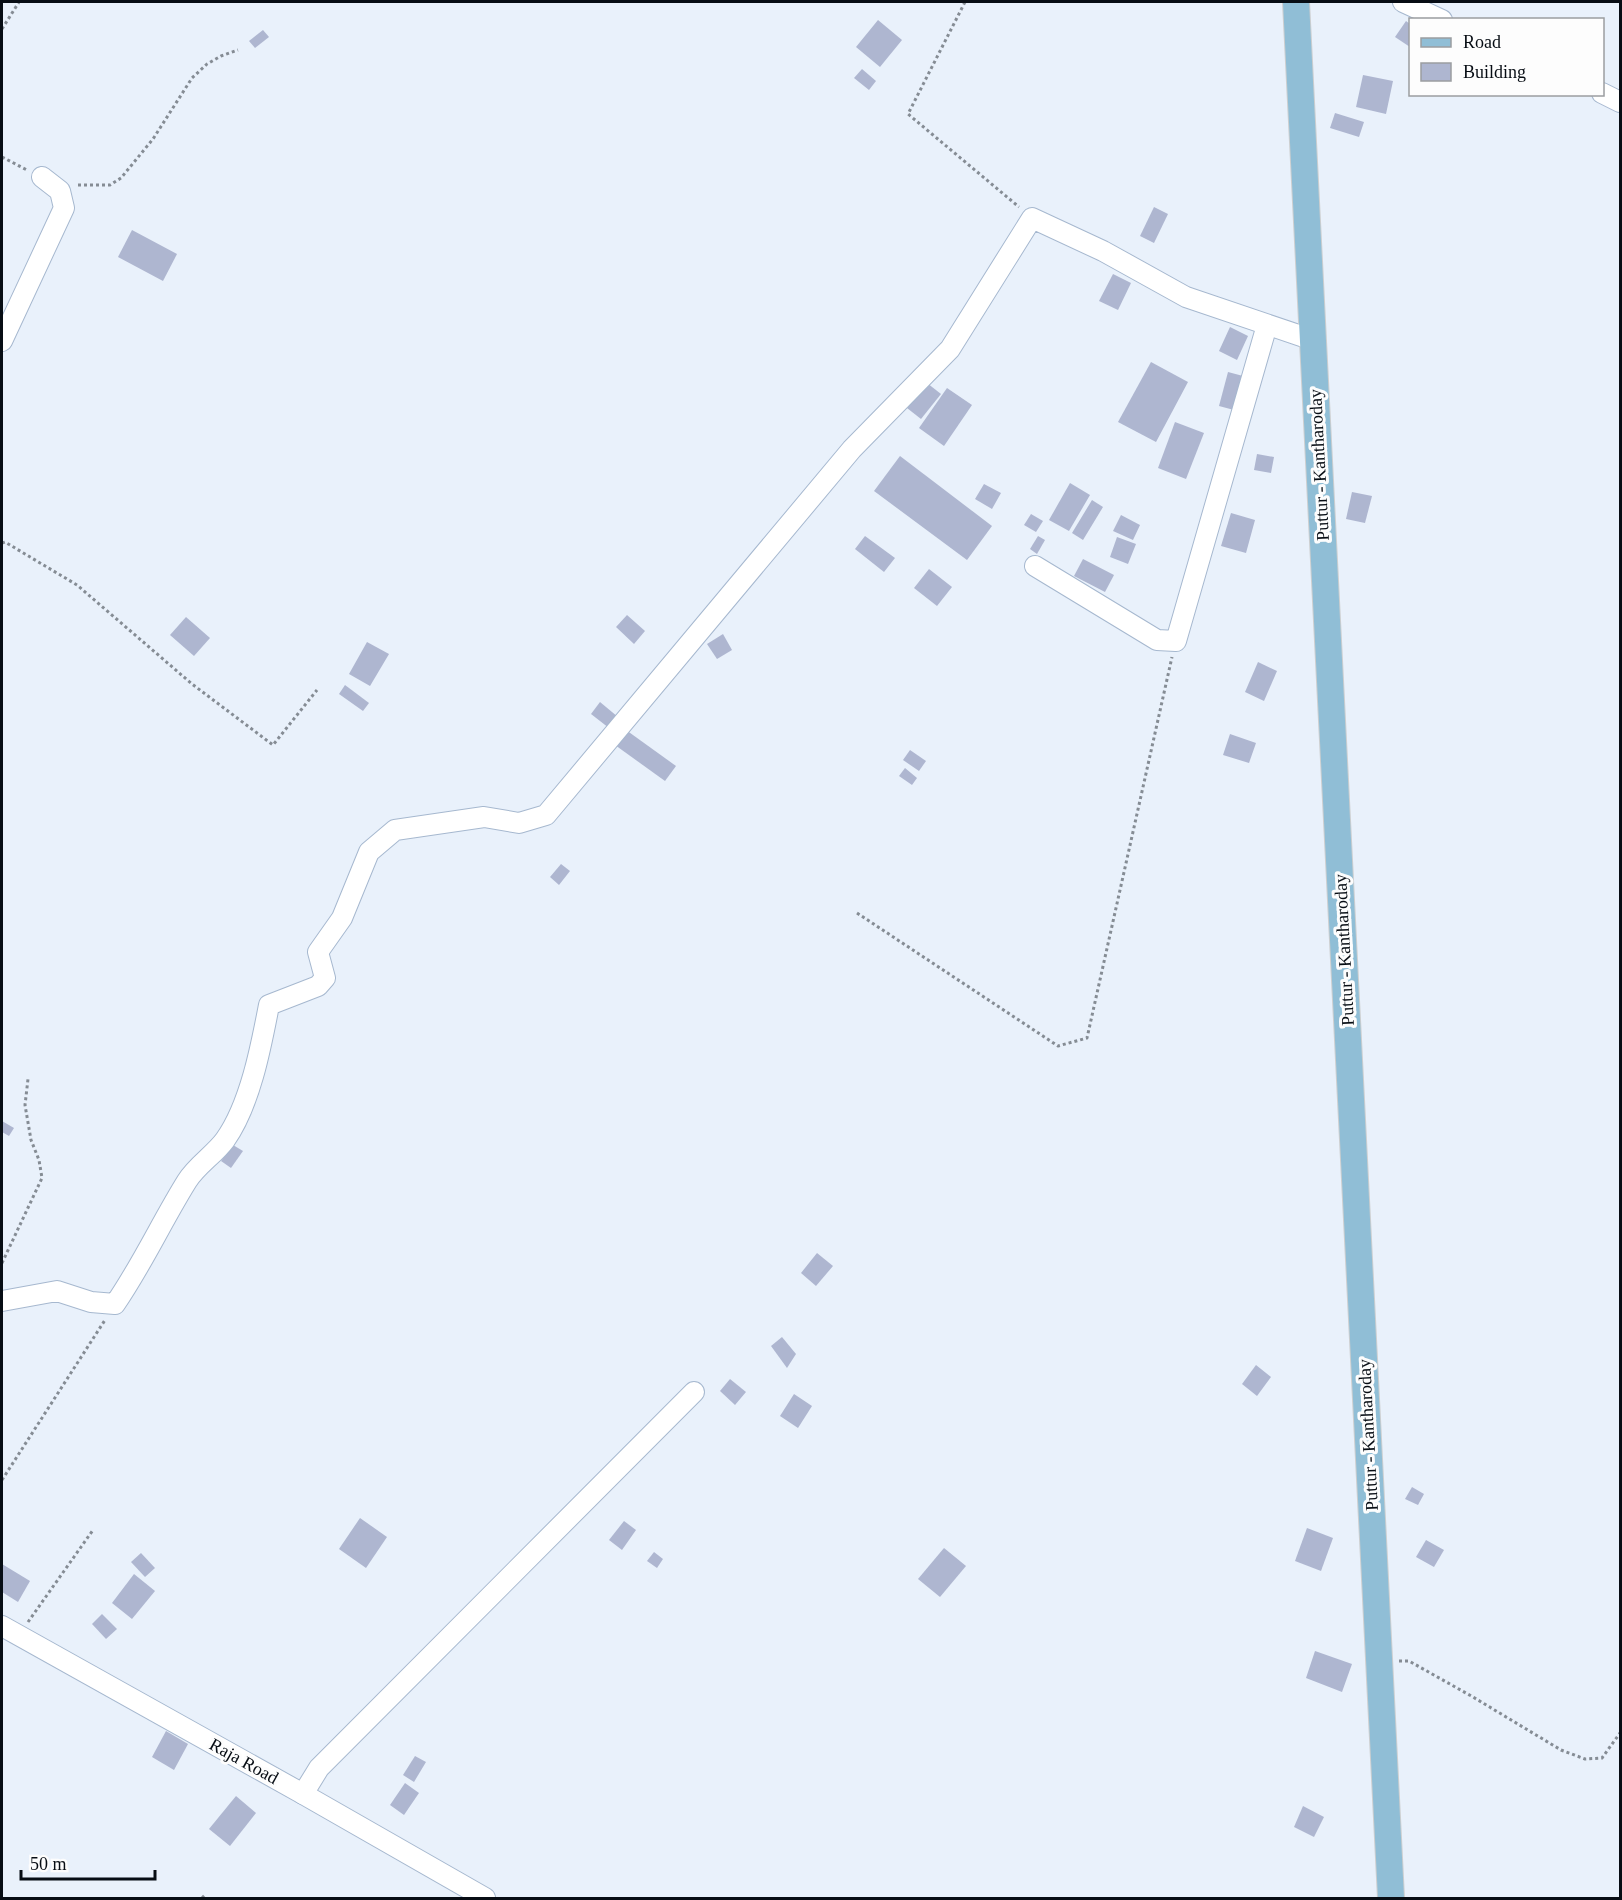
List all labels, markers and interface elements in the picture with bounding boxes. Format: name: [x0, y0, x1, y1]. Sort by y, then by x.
legend: [1409, 18, 1604, 96]
text: Road: [1463, 32, 1501, 52]
text: Building: [1463, 62, 1526, 82]
street label: Puttur - Kantharoday: [1305, 389, 1333, 541]
street label: Puttur - Kantharoday: [1330, 874, 1358, 1026]
street label: Puttur - Kantharoday: [1354, 1359, 1382, 1511]
street label: Raja Road: [206, 1734, 282, 1788]
scale bar: [21, 1843, 154, 1881]
text: 50 m: [30, 1854, 67, 1874]

